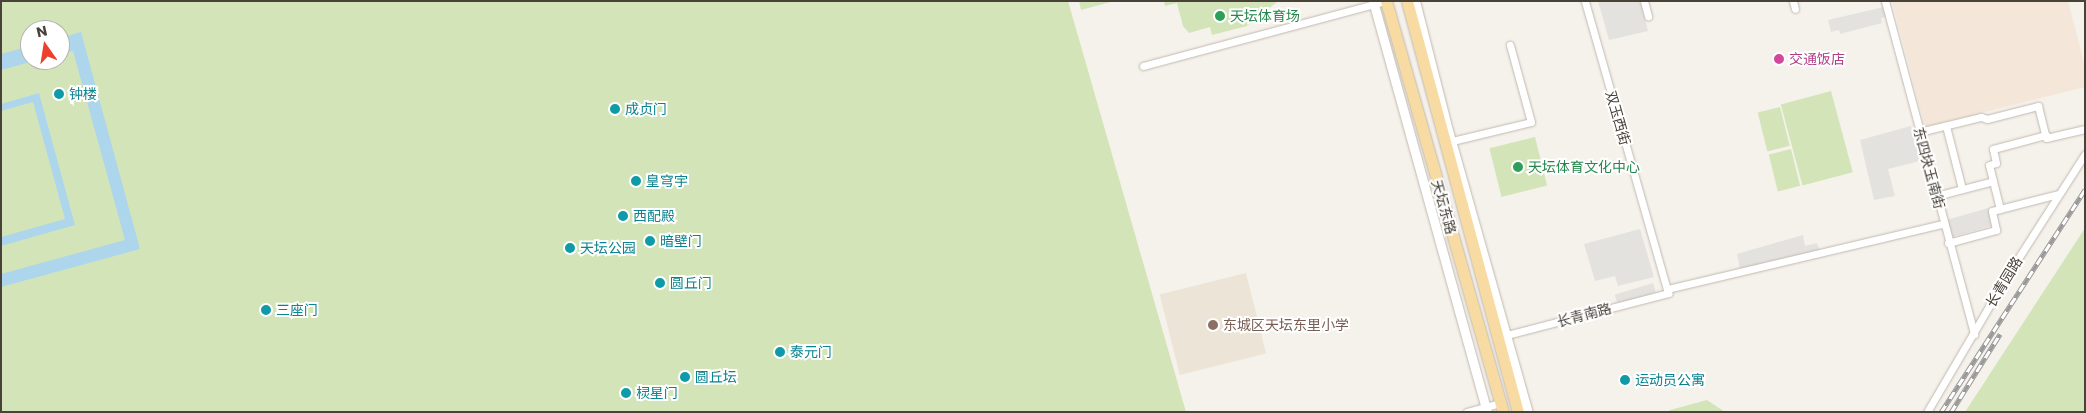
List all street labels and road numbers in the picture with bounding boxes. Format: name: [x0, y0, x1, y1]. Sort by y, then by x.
street label: 双玉西街: [1602, 89, 1634, 147]
street label: 东四块玉南街: [1910, 125, 1948, 211]
street label: 天坛东路: [1428, 178, 1460, 236]
street label: 长青园路: [1982, 254, 2026, 310]
street label: 长青南路: [1555, 300, 1613, 330]

